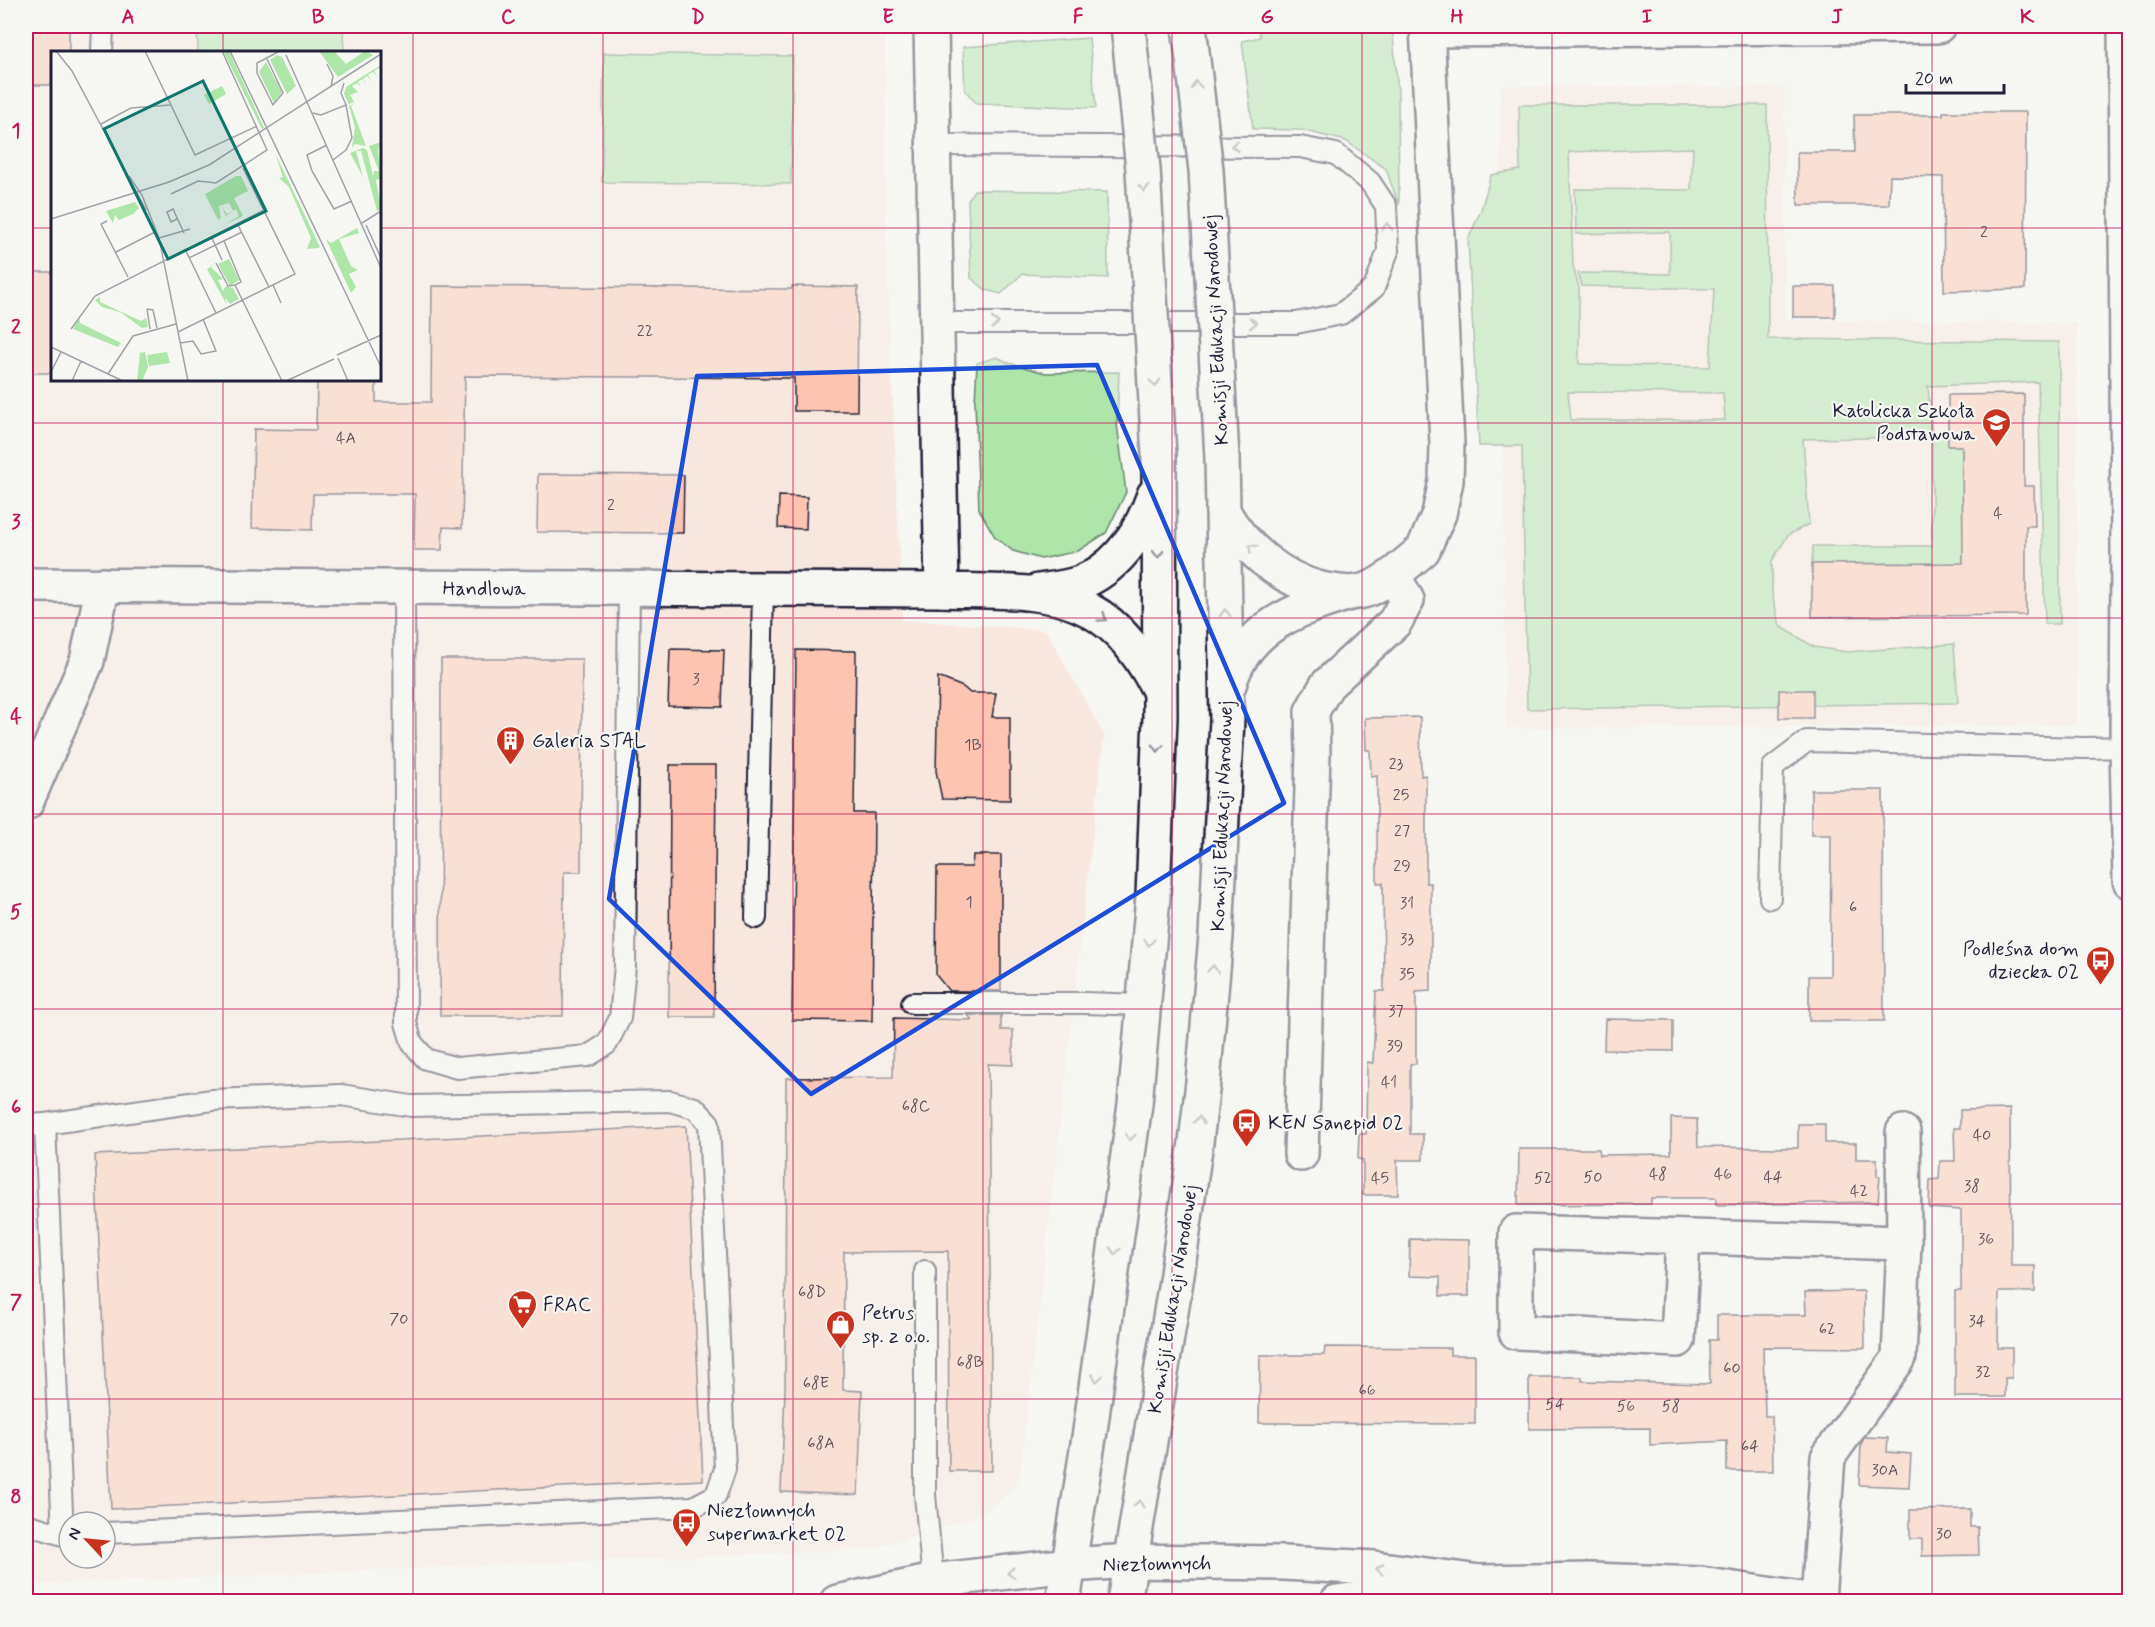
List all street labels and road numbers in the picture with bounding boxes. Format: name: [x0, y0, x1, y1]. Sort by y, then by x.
street label: Komisji Edukacji Narodowej: [1197, 214, 1236, 446]
street label: Handlowa: [442, 576, 527, 603]
street label: Komisji Edukacji Narodowej: [1205, 700, 1240, 932]
street label: Komisji Edukacji Narodowej: [1142, 1183, 1205, 1415]
street label: Niezłomnych: [1103, 1550, 1212, 1579]

